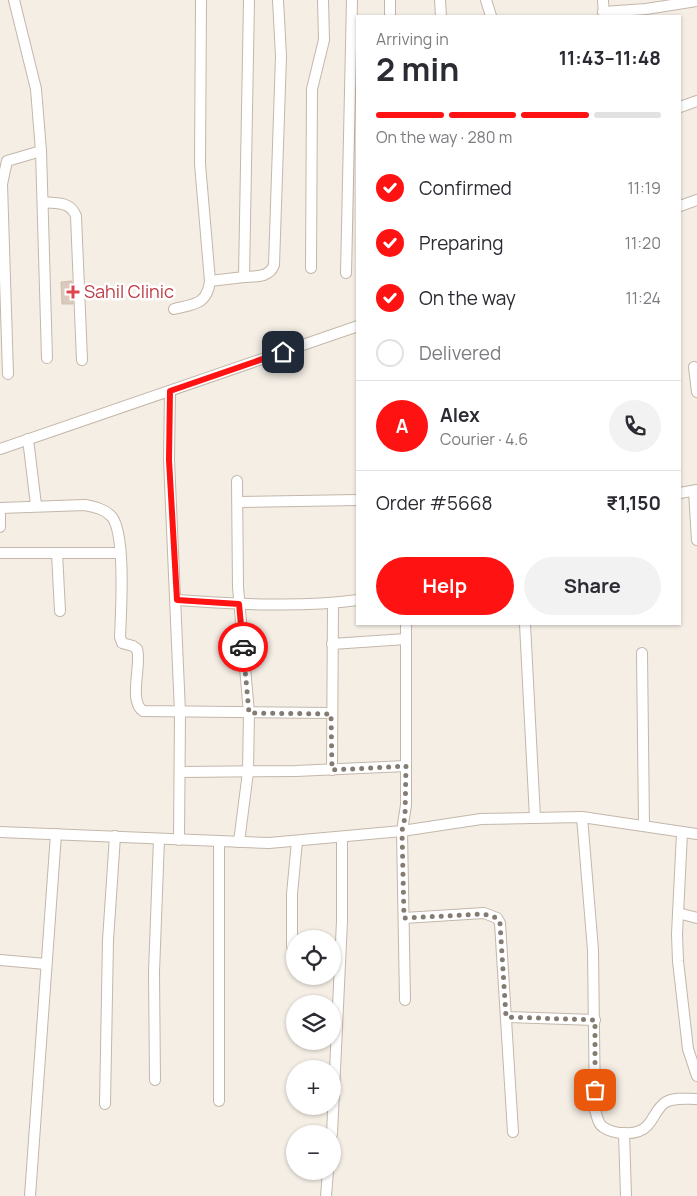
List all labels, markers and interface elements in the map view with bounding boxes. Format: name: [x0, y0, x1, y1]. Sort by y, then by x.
text: Arriving in: [376, 28, 449, 50]
text: 11:43–11:48: [559, 45, 661, 71]
text: 2 min: [376, 47, 459, 91]
text: On the way · 280 m: [376, 126, 512, 148]
icon: check: [376, 174, 404, 202]
text: Confirmed: [419, 175, 512, 201]
text: 11:19: [628, 177, 661, 199]
icon: check: [376, 229, 404, 257]
text: Preparing: [419, 230, 504, 256]
text: 11:20: [625, 232, 661, 254]
place label: Sahil Clinic: [84, 279, 174, 303]
icon: check: [376, 284, 404, 312]
marker: Sahil Clinic: [66, 285, 80, 299]
text: On the way: [419, 285, 516, 311]
text: 11:24: [626, 287, 661, 309]
pin: [262, 331, 304, 373]
icon: home: [269, 338, 297, 366]
text: Delivered: [419, 340, 501, 366]
button: phone: [609, 400, 661, 452]
text: Alex: [440, 402, 480, 428]
text: A: [396, 413, 408, 439]
text: Courier · 4.6: [440, 428, 528, 450]
text: Order #5668: [376, 490, 493, 516]
text: ₹1,150: [606, 490, 661, 516]
button: Help: [376, 557, 514, 615]
button: Share: [524, 557, 661, 615]
courier: [218, 622, 268, 672]
icon: car: [229, 633, 257, 661]
map controls: [286, 930, 341, 1180]
button: locate: [286, 930, 341, 985]
button: layers: [286, 995, 341, 1050]
button: +: [286, 1060, 341, 1115]
pin: [574, 1069, 616, 1111]
icon: bag: [581, 1076, 609, 1104]
button: −: [286, 1125, 341, 1180]

